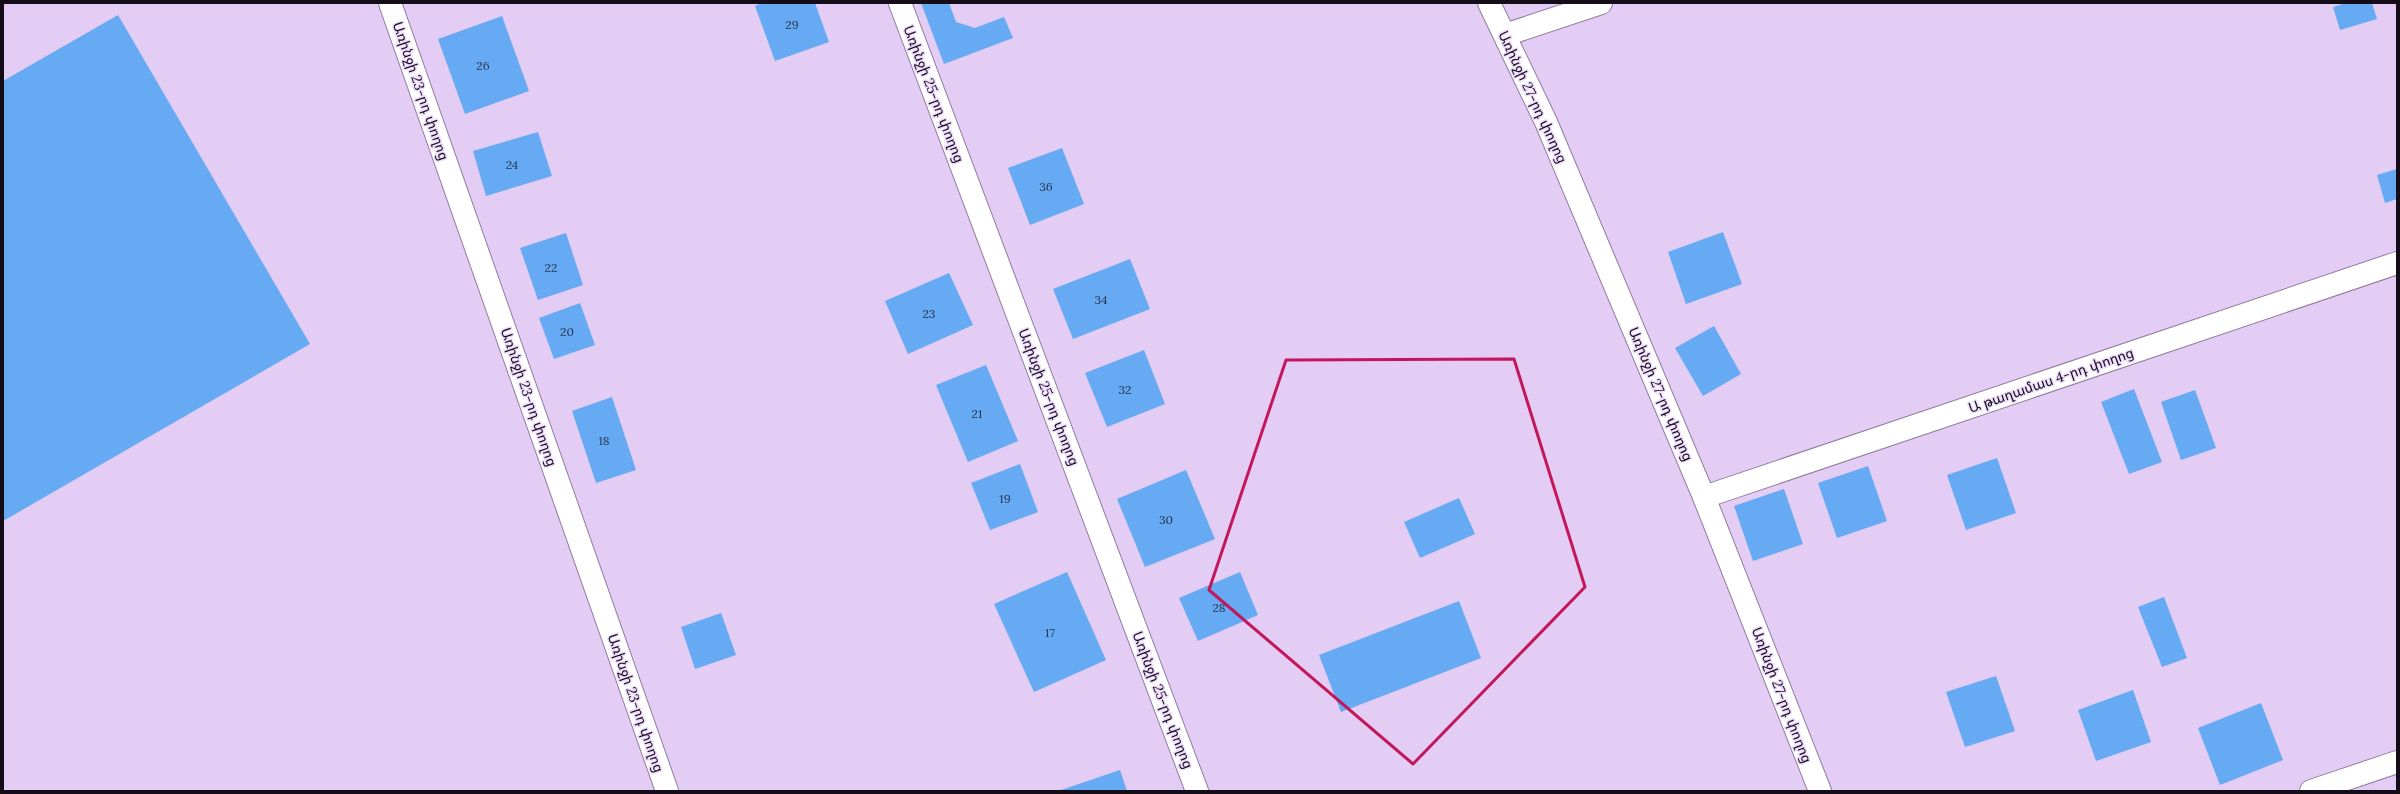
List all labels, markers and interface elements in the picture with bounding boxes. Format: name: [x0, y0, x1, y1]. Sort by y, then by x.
house number: 29: [785, 17, 799, 32]
street label: Առինջի 23-րդ փողոց: [389, 19, 453, 163]
street label: Առինջի 25-րդ փողոց: [900, 23, 968, 165]
street label: Առինջի 27-րդ փողոց: [1494, 28, 1572, 166]
house number: 26: [476, 58, 490, 73]
house number: 24: [506, 157, 519, 172]
house number: 36: [1039, 179, 1053, 194]
house number: 22: [545, 260, 557, 275]
house number: 34: [1094, 292, 1108, 307]
house number: 23: [923, 306, 936, 321]
house number: 20: [560, 324, 574, 339]
street label: Առինջի 27-րդ փողոց: [1625, 324, 1697, 464]
street label: Առինջի 23-րդ փողոց: [497, 325, 561, 469]
street label: Առինջի 25-րդ փողոց: [1015, 326, 1083, 468]
street label: Ա թաղամաս 4-րդ փողոց: [1966, 343, 2136, 417]
house number: 32: [1118, 382, 1132, 397]
house number: 21: [972, 406, 982, 421]
house number: 18: [598, 433, 610, 448]
house number: 19: [999, 491, 1011, 506]
house number: 30: [1159, 512, 1173, 527]
house number: 28: [1212, 600, 1226, 615]
house number: 17: [1045, 625, 1055, 640]
street label: Առինջի 27-րդ փողոց: [1748, 625, 1816, 765]
street label: Առինջի 25-րդ փողոց: [1129, 629, 1197, 771]
street label: Առինջի 23-րդ փողոց: [604, 631, 668, 775]

